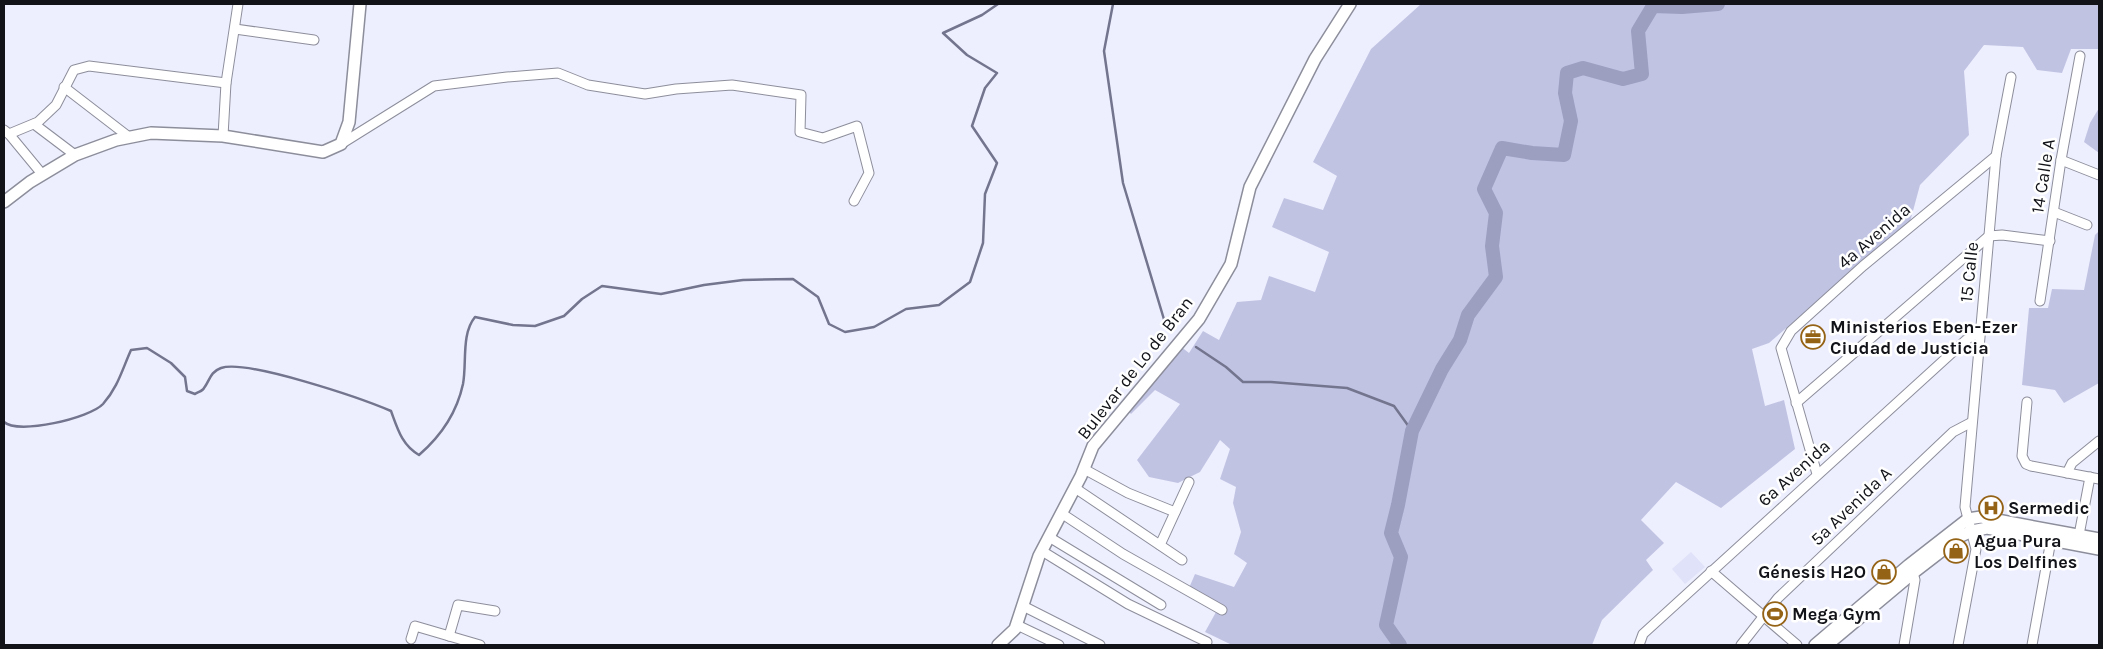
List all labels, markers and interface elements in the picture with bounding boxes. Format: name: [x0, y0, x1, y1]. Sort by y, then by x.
street label: 14 Calle A: [2026, 137, 2060, 215]
street label: 4a Avenida: [1833, 198, 1915, 274]
street label: 15 Calle: [1955, 241, 1983, 303]
street label: Bulevar de Lo de Bran: [1072, 292, 1198, 444]
place label: Ministerios Eben-Ezer Ciudad de Justicia: [1830, 316, 2017, 359]
office icon: Ministerios Eben-Ezer Ciudad de Justicia: [1800, 324, 1826, 350]
street label: 6a Avenida: [1753, 435, 1835, 511]
street label: 5a Avenida A: [1806, 462, 1896, 550]
hospital icon: Sermedic: [1978, 495, 2004, 521]
place label: Sermedic: [2008, 497, 2089, 519]
place label: Agua Pura Los Delfines: [1974, 530, 2077, 573]
shop icon: Agua Pura Los Delfines: [1943, 538, 1969, 564]
shop icon: Génesis H2O: [1871, 559, 1897, 585]
place label: Génesis H2O: [1758, 561, 1866, 583]
sports icon: Mega Gym: [1762, 601, 1788, 627]
place label: Mega Gym: [1792, 603, 1881, 625]

